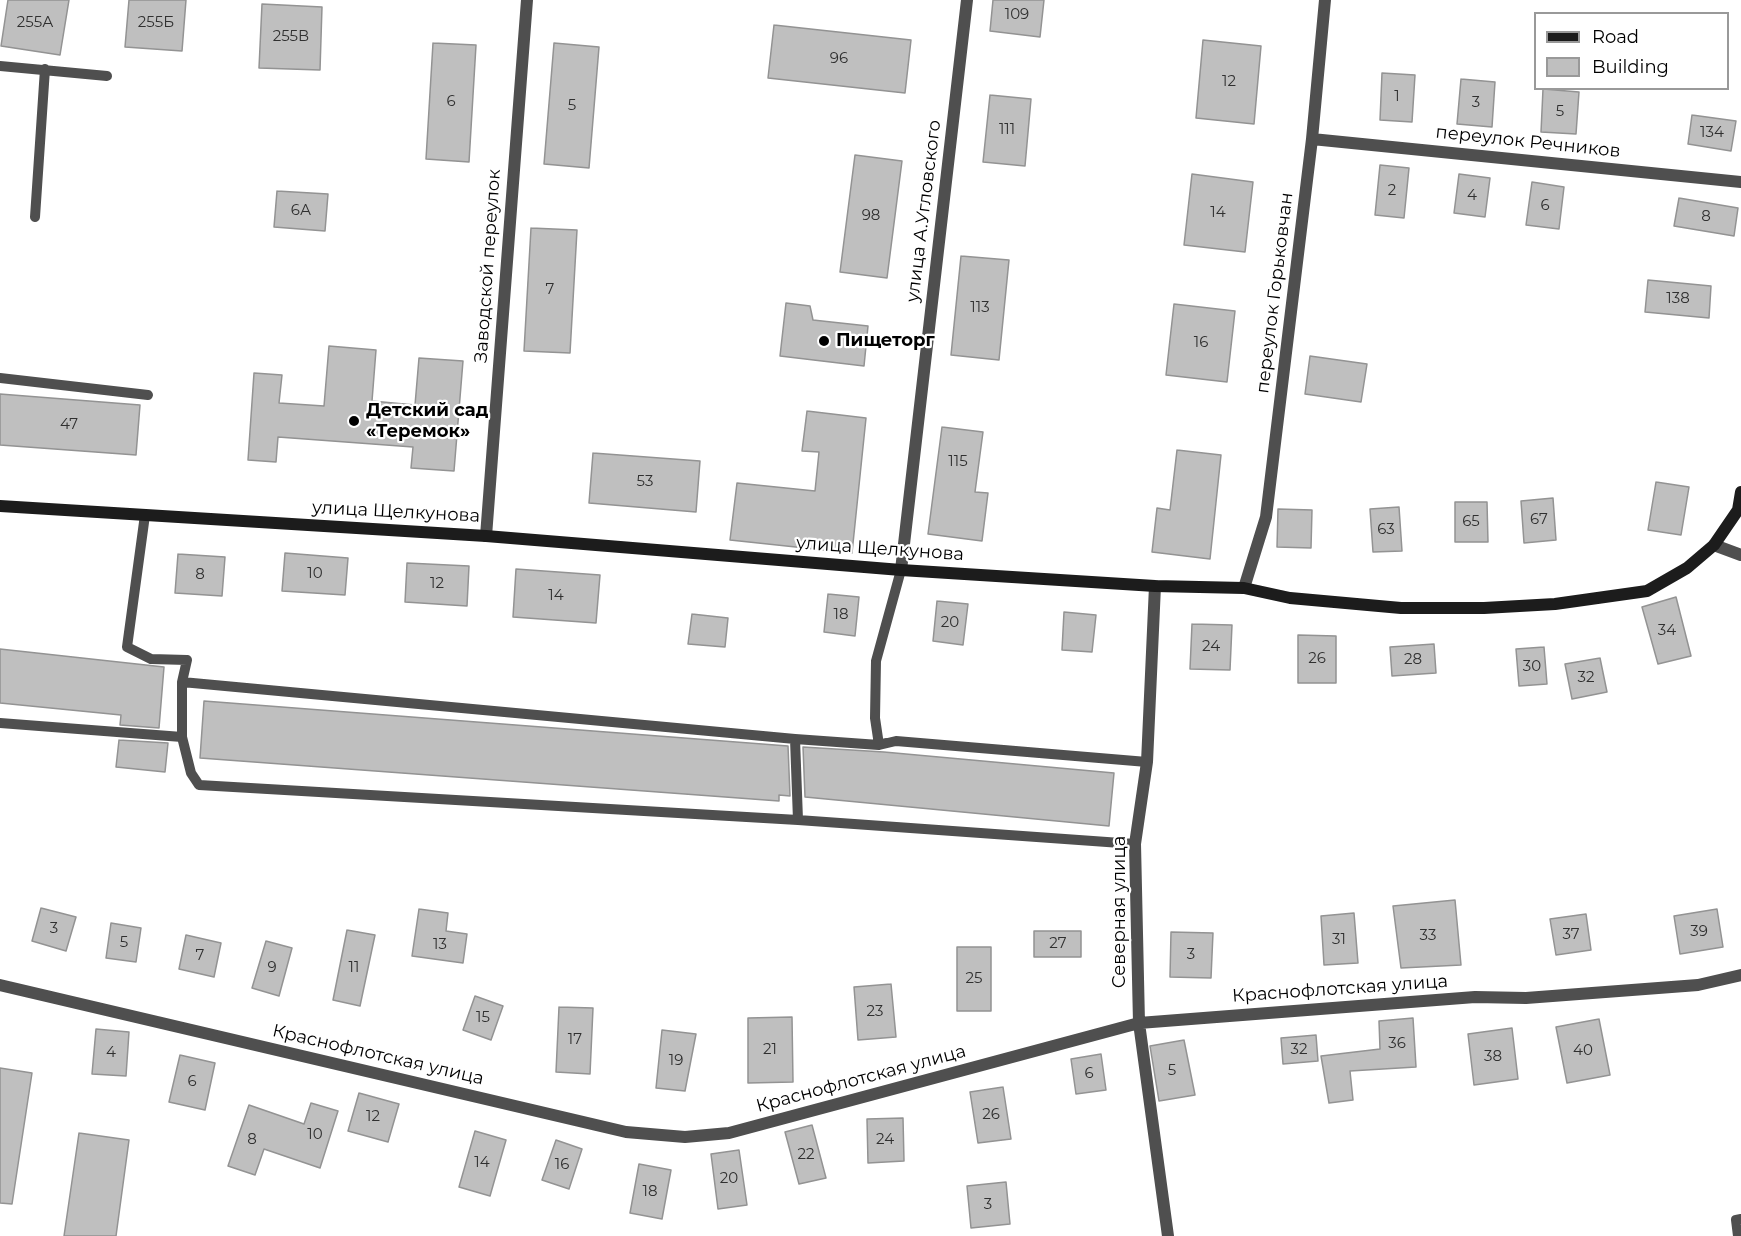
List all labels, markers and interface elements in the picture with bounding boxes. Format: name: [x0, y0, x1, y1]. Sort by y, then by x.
house number: 109: [1005, 6, 1029, 24]
legend: [1534, 12, 1729, 90]
house number: 255А: [17, 14, 53, 32]
house number: 255Б: [138, 14, 174, 32]
text: Road: [1592, 26, 1639, 48]
house number: 255В: [273, 28, 309, 46]
house number: 96: [830, 50, 848, 68]
text: Building: [1592, 56, 1669, 78]
house number: 12: [1222, 73, 1236, 91]
house number: 1: [1394, 88, 1400, 106]
house number: 6: [446, 93, 456, 111]
house number: 3: [1472, 94, 1480, 112]
house number: 5: [568, 97, 576, 115]
house number: 5: [1556, 103, 1564, 121]
street label: улица А.Угловского: [902, 119, 946, 303]
house number: 111: [999, 121, 1015, 139]
street label: переулок Речников: [1435, 122, 1621, 162]
house number: 134: [1700, 124, 1724, 142]
street label: Заводской переулок: [470, 168, 506, 364]
house number: 2: [1388, 182, 1396, 200]
house number: 4: [1467, 187, 1477, 205]
street label: переулок Горьковчан: [1252, 191, 1298, 395]
house number: 6: [1540, 197, 1550, 215]
house number: 6А: [291, 202, 311, 220]
house number: 14: [1210, 204, 1226, 222]
house number: 98: [862, 207, 880, 225]
house number: 8: [1701, 208, 1711, 226]
house number: 7: [546, 281, 554, 299]
house number: 138: [1666, 290, 1690, 308]
house number: 113: [970, 299, 990, 317]
place label: Пищеторг: [836, 330, 935, 352]
marker: Пищеторг: [817, 334, 831, 348]
house number: 16: [1194, 334, 1208, 352]
place label: Детский сад «Теремок»: [366, 400, 488, 442]
marker: Детский сад «Теремок»: [347, 414, 361, 428]
house number: 47: [60, 416, 78, 434]
house number: 115: [948, 453, 968, 471]
house number: 53: [637, 473, 653, 491]
street label: улица Щелкунова: [311, 497, 481, 527]
house number: 67: [1530, 511, 1548, 529]
house number: 65: [1462, 513, 1480, 531]
house number: 63: [1377, 521, 1395, 539]
street label: улица Щелкунова: [795, 532, 965, 566]
house number: 10: [307, 565, 323, 583]
house number: 8: [195, 566, 205, 584]
house number: 12: [430, 575, 444, 593]
house number: 14: [548, 587, 564, 605]
house number: 18: [834, 606, 848, 624]
house number: 20: [941, 614, 959, 632]
house number: 34: [1658, 622, 1676, 640]
house number: 24: [1202, 638, 1220, 656]
house number: 26: [1308, 650, 1326, 668]
house number: 28: [1404, 651, 1422, 669]
house number: 30: [1523, 658, 1541, 676]
house number: 32: [1578, 669, 1594, 687]
street label: Северная улица: [1109, 836, 1131, 988]
house number: 3: [50, 920, 58, 938]
house number: 39: [1690, 923, 1708, 941]
house number: 37: [1562, 926, 1580, 944]
house number: 33: [1420, 927, 1436, 945]
house number: 31: [1332, 931, 1346, 949]
house number: 5: [120, 934, 128, 952]
house number: 27: [1049, 935, 1067, 953]
house number: 13: [433, 936, 447, 954]
house number: 3: [1187, 946, 1195, 964]
house number: 7: [196, 947, 204, 965]
house number: 9: [267, 959, 277, 977]
house number: 11: [349, 959, 359, 977]
house number: 25: [965, 970, 983, 988]
street label: Краснофлотская улица: [1231, 971, 1449, 1007]
house number: 23: [867, 1003, 883, 1021]
house number: 15: [476, 1009, 490, 1027]
street label: Краснофлотская улица: [270, 1020, 486, 1090]
house number: 17: [568, 1031, 582, 1049]
house number: 36: [1388, 1035, 1406, 1053]
street label: Краснофлотская улица: [754, 1041, 968, 1117]
house number: 21: [763, 1041, 777, 1059]
house number: 32: [1291, 1041, 1307, 1059]
house number: 40: [1573, 1042, 1593, 1060]
house number: 4: [106, 1044, 116, 1062]
house number: 38: [1484, 1048, 1502, 1066]
house number: 19: [669, 1052, 683, 1070]
house number: 5: [1168, 1062, 1176, 1080]
house number: 6: [1084, 1065, 1094, 1083]
house number: 6: [187, 1073, 197, 1091]
house number: 26: [982, 1106, 1000, 1124]
house number: 12: [366, 1108, 380, 1126]
house number: 10: [307, 1126, 323, 1144]
house number: 8: [247, 1131, 257, 1149]
house number: 24: [876, 1131, 894, 1149]
house number: 22: [797, 1146, 815, 1164]
house number: 14: [474, 1154, 490, 1172]
house number: 16: [555, 1156, 569, 1174]
house number: 20: [720, 1170, 738, 1188]
house number: 18: [643, 1183, 657, 1201]
house number: 3: [984, 1196, 992, 1214]

